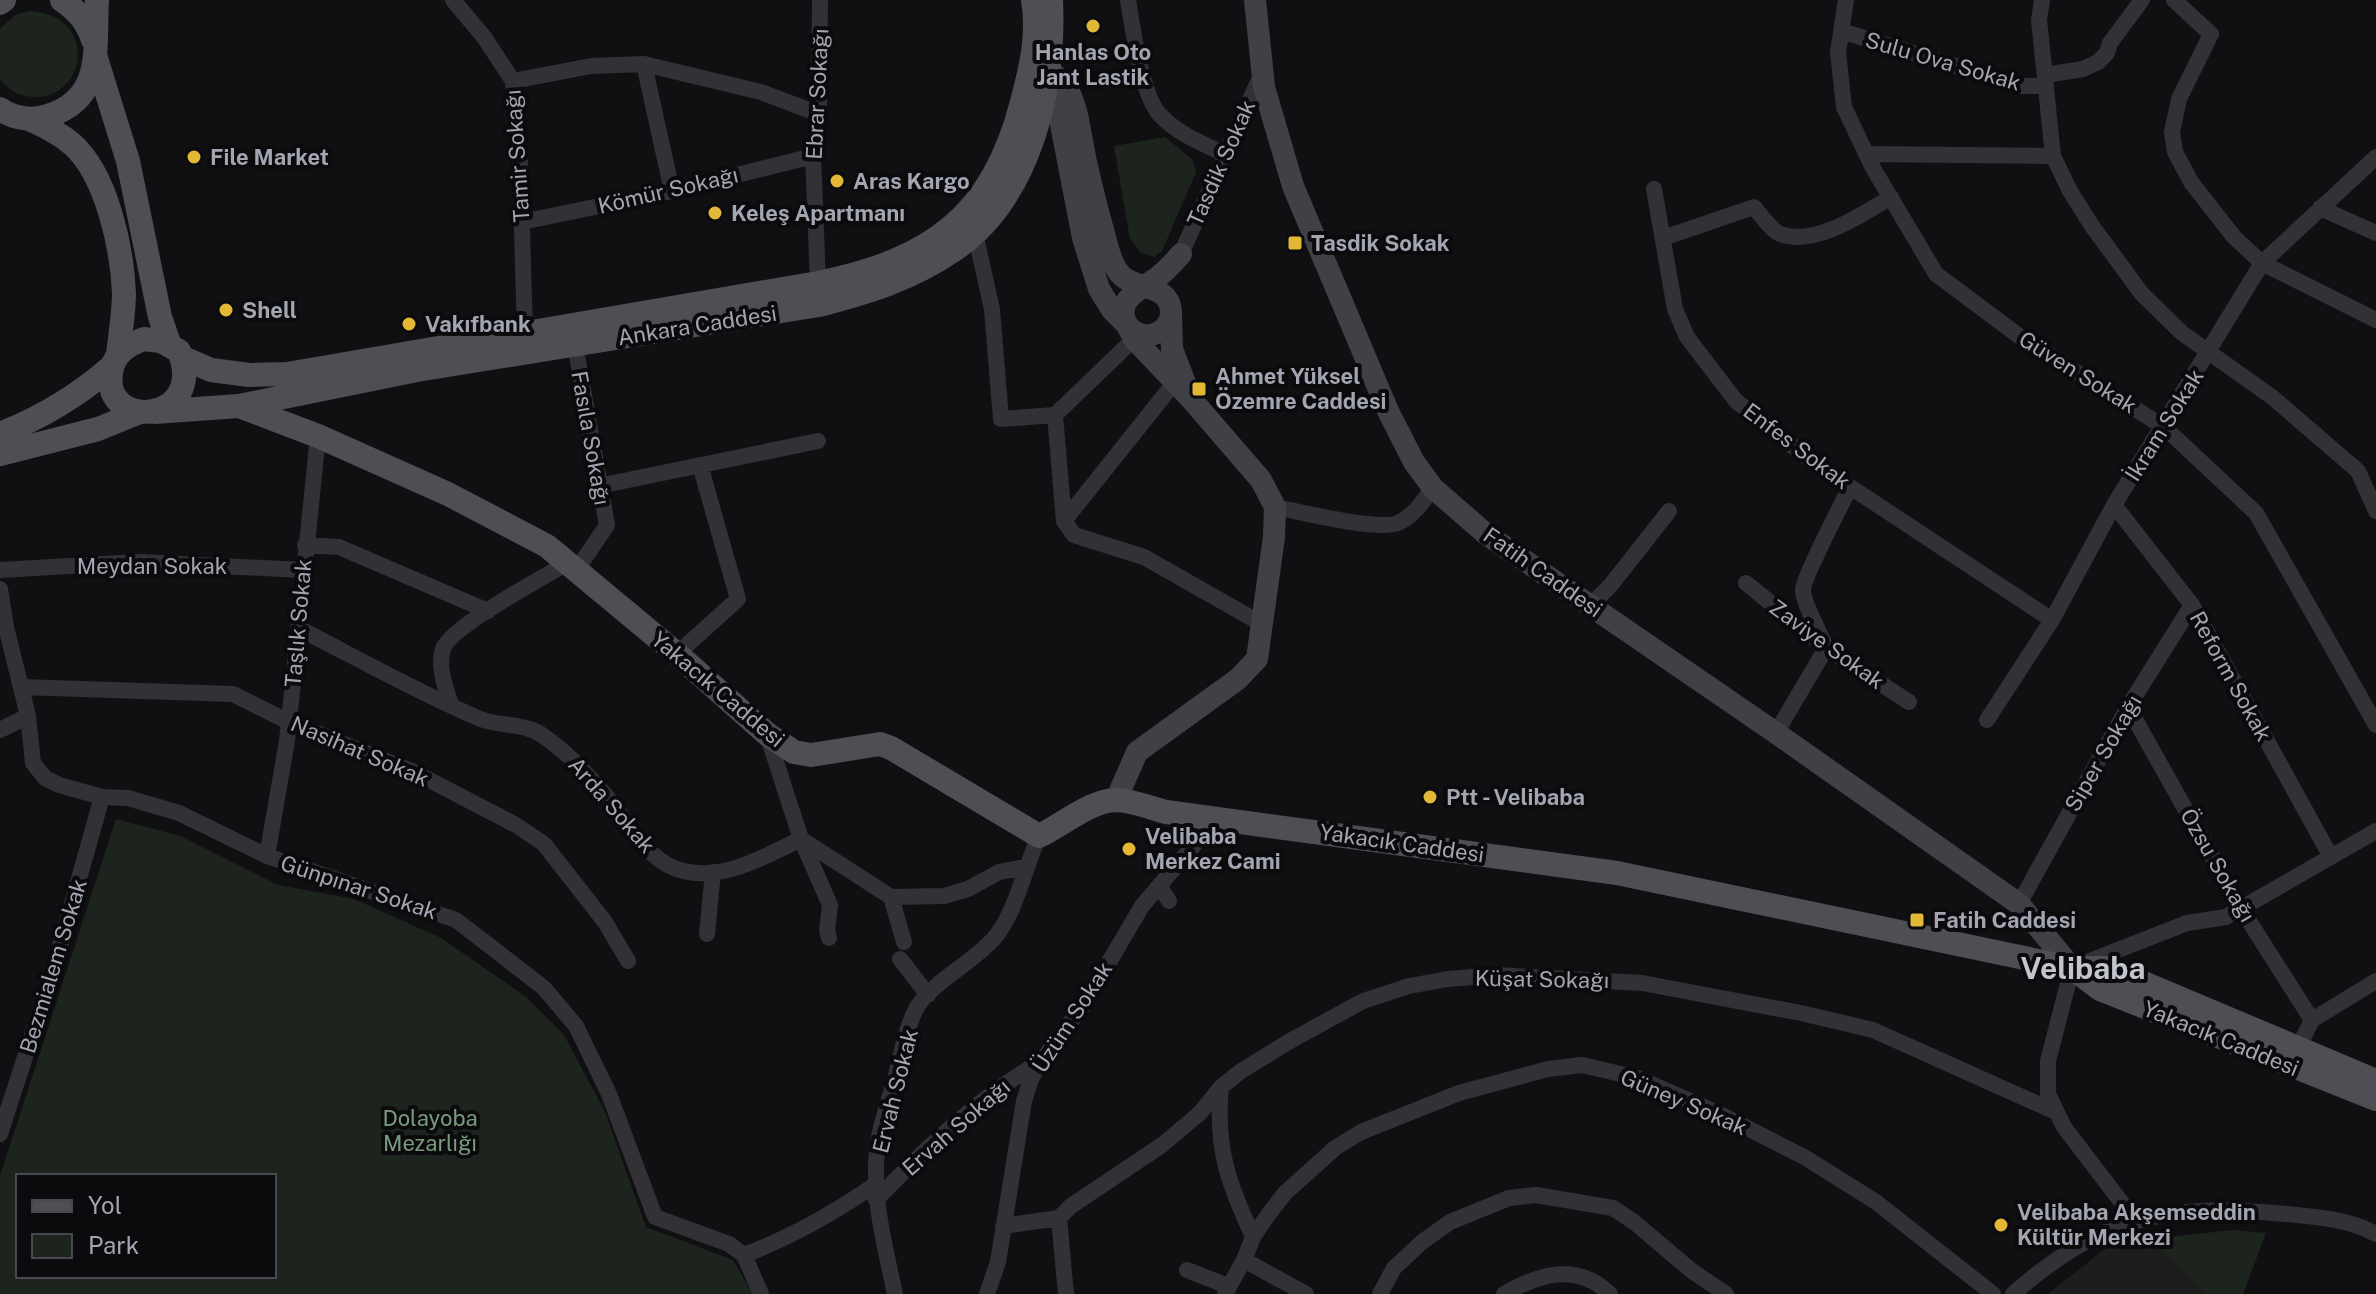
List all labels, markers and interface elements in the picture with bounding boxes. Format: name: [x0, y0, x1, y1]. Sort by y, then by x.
marker: Hanlas Oto Jant Lastik: [1084, 17, 1102, 35]
street label: Sulu Ova Sokak: [1862, 26, 2024, 96]
street label: Ebrar Sokağı: [801, 28, 833, 160]
place label: Hanlas Oto Jant Lastik: [1035, 39, 1151, 90]
street label: Tamir Sokağı: [499, 89, 535, 223]
street label: Tasdik Sokak: [1182, 96, 1260, 230]
place label: File Market: [210, 144, 329, 170]
marker: File Market: [185, 148, 203, 166]
street label: Kömür Sokağı: [595, 161, 741, 219]
place label: Aras Kargo: [853, 168, 970, 194]
marker: Aras Kargo: [828, 172, 846, 190]
place label: Keleş Apartmanı: [731, 200, 905, 226]
marker: Keleş Apartmanı: [706, 204, 724, 222]
place label: Tasdi̇k Sokak: [1311, 230, 1450, 256]
marker: Tasdi̇k Sokak: [1286, 234, 1304, 252]
place label: Shell: [242, 297, 297, 323]
street label: Ankara Caddesi: [616, 300, 778, 350]
marker: Shell: [217, 301, 235, 319]
place label: Vakıfbank: [425, 311, 531, 337]
marker: Vakıfbank: [400, 315, 418, 333]
street label: Güven Sokak: [2014, 325, 2142, 419]
place label: Ahmet Yüksel Özemre Caddesi: [1215, 363, 1386, 414]
street label: İkram Sokak: [2118, 364, 2209, 486]
street label: Fasıla Sokağı: [566, 369, 616, 507]
marker: Ahmet Yüksel Özemre Caddesi: [1190, 380, 1208, 398]
street label: Enfes Sokak: [1739, 397, 1855, 495]
street label: Fatih Caddesi: [1479, 521, 1607, 623]
street label: Meydan Sokak: [77, 553, 227, 579]
street label: Taşlık Sokak: [279, 558, 317, 688]
street label: Zaviye Sokak: [1765, 594, 1889, 694]
street label: Reform Sokak: [2185, 607, 2277, 745]
street label: Yakacık Caddesi: [646, 626, 790, 752]
street label: Siper Sokağı: [2059, 690, 2147, 816]
street label: Nasihat Sokak: [287, 710, 433, 792]
street label: Arda Sokak: [563, 752, 661, 858]
place label: Ptt - Velibaba: [1446, 784, 1585, 810]
marker: Ptt - Velibaba: [1421, 788, 1439, 806]
street label: Özsu Sokağı: [2175, 803, 2262, 926]
street label: Yakacık Caddesi: [1318, 819, 1486, 867]
place label: Velibaba Merkez Cami: [1145, 823, 1281, 874]
marker: Velibaba Merkez Cami: [1120, 840, 1138, 858]
street label: Günpınar Sokak: [278, 849, 440, 925]
street label: Bezmialem Sokak: [14, 876, 92, 1056]
place label: Fati̇h Caddesi̇: [1933, 907, 2076, 933]
marker: Fati̇h Caddesi̇: [1908, 911, 1926, 929]
district label: Velibaba: [2021, 950, 2145, 986]
street label: Üzüm Sokak: [1026, 956, 1117, 1077]
street label: Küşat Sokağı: [1475, 965, 1609, 993]
street label: Yakacık Caddesi: [2139, 995, 2303, 1081]
street label: Ervah Sokak: [867, 1026, 923, 1156]
street label: Güney Sokak: [1617, 1064, 1751, 1140]
street label: Ervah Sokağı: [897, 1073, 1015, 1181]
park label: Dolayoba Mezarlığı: [382, 1105, 478, 1156]
legend: [16, 1174, 276, 1278]
text: Yol: [88, 1191, 122, 1219]
place label: Velibaba Akşemseddin Kültür Merkezi: [2017, 1199, 2256, 1250]
marker: Velibaba Akşemseddin Kültür Merkezi: [1992, 1216, 2010, 1234]
text: Park: [88, 1231, 139, 1259]

